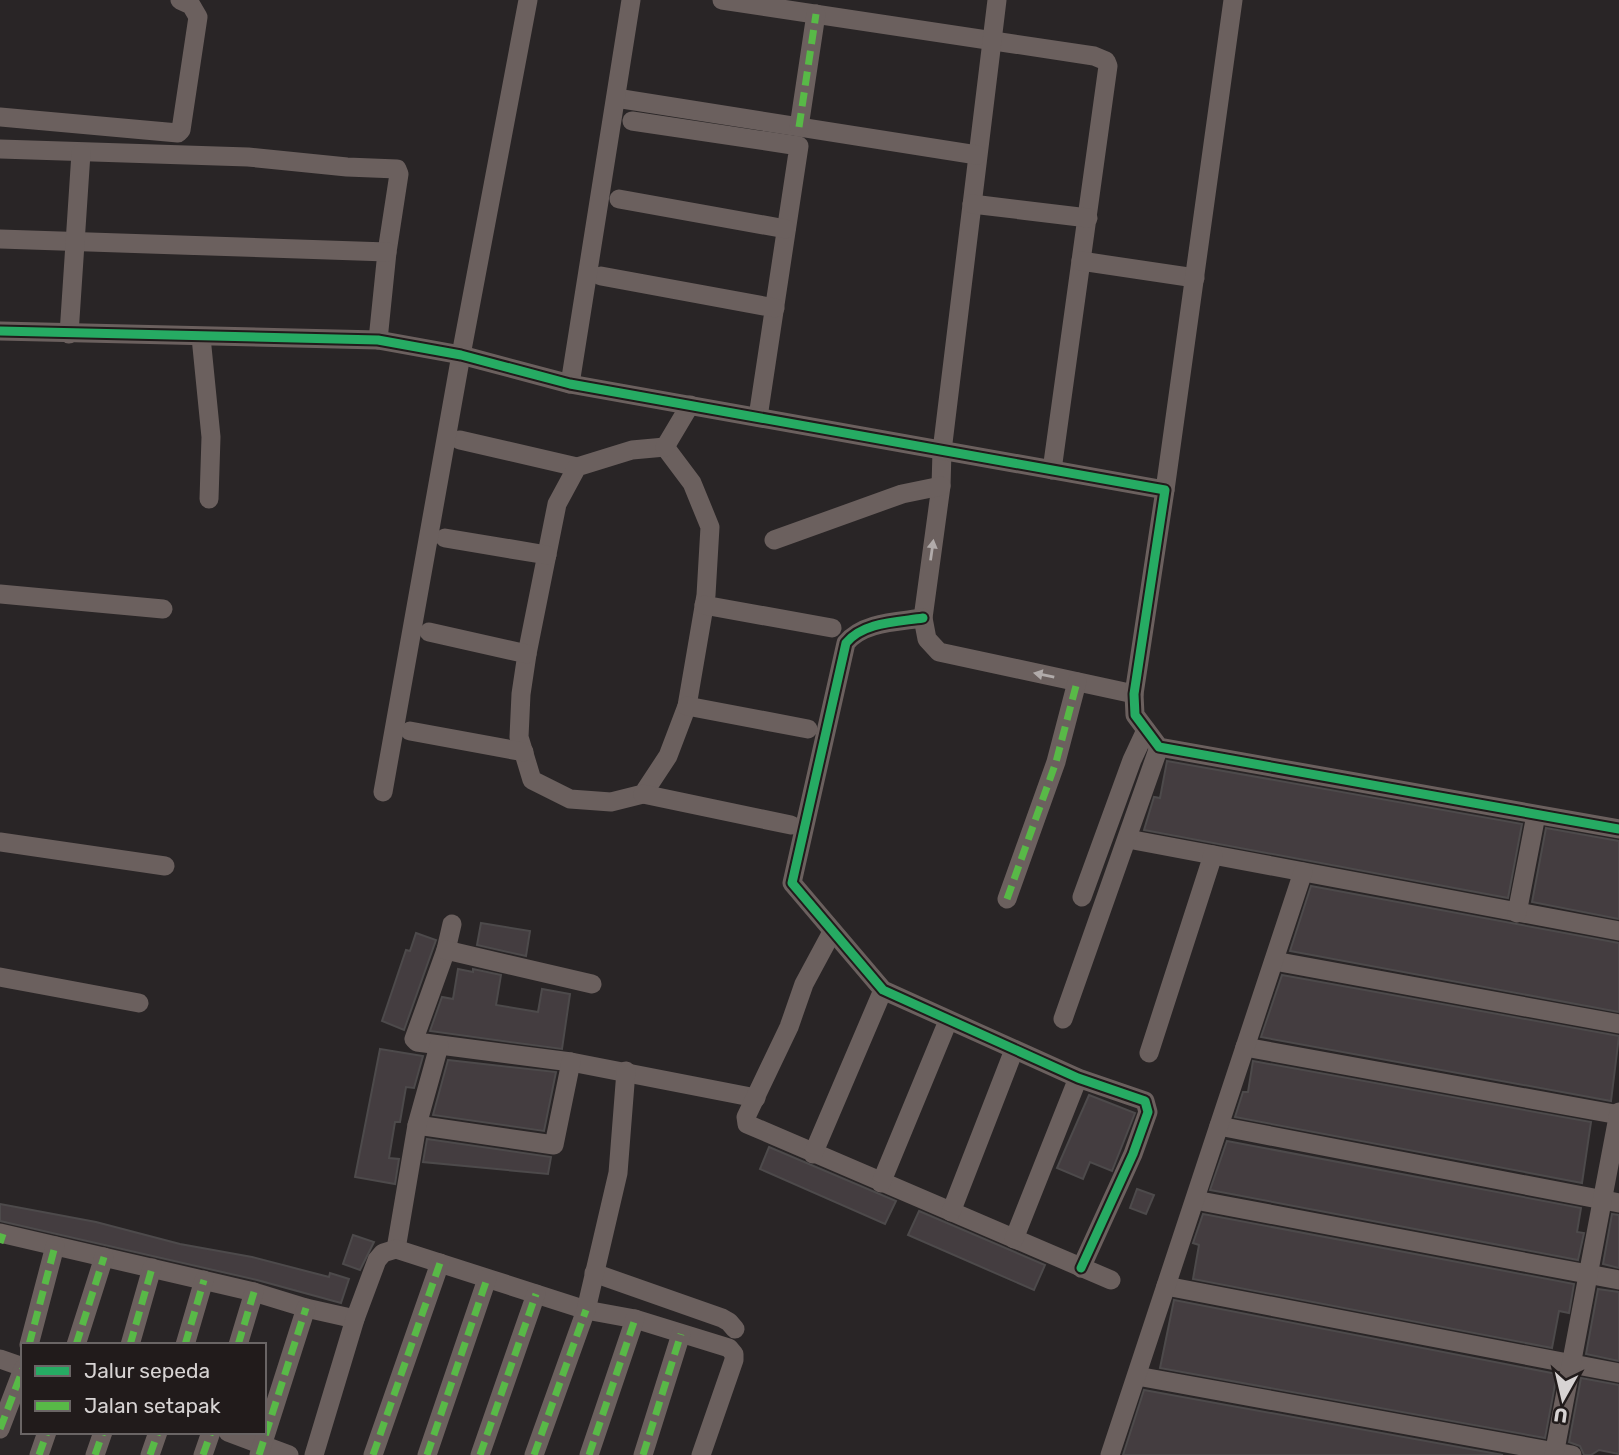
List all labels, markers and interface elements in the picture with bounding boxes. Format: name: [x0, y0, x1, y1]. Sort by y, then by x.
one-way arrow: [927, 539, 938, 561]
one-way arrow: [1033, 669, 1055, 680]
legend: [21, 1343, 266, 1434]
text: Jalur sepeda: [84, 1358, 210, 1383]
north arrow: [1528, 1364, 1598, 1434]
text: Jalan setapak: [84, 1393, 221, 1418]
text: U: [1552, 1403, 1569, 1428]

